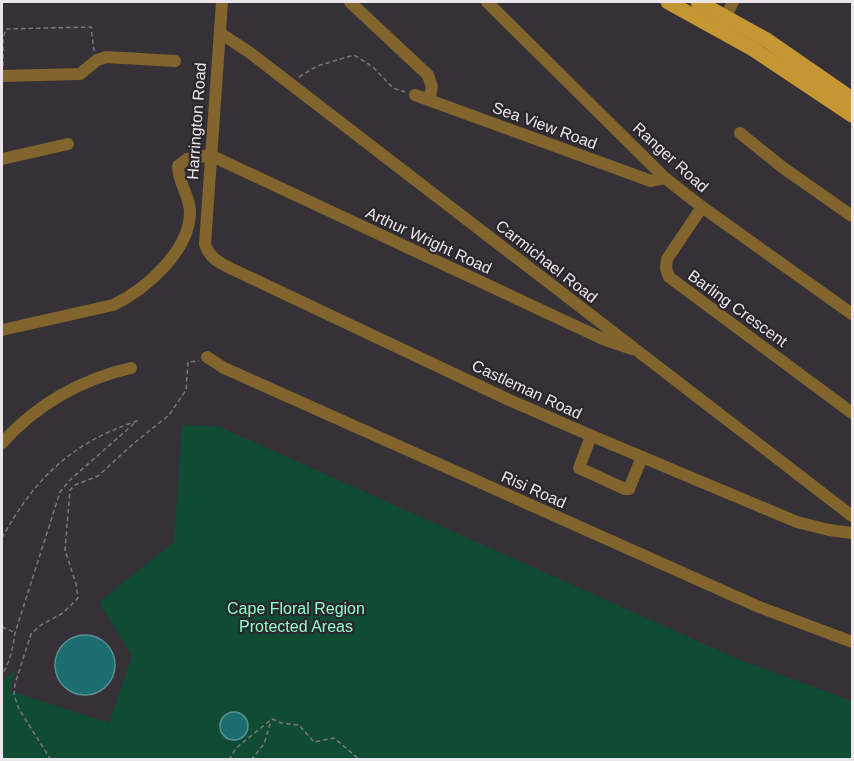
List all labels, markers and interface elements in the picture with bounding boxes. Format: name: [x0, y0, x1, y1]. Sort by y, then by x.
street label: Harrington Road: [184, 62, 209, 180]
street label: Sea View Road: [490, 99, 599, 152]
street label: Ranger Road: [630, 119, 712, 196]
street label: Arthur Wright Road: [363, 204, 494, 277]
street label: Carmichael Road: [493, 217, 601, 306]
street label: Barling Crescent: [685, 267, 791, 350]
street label: Castleman Road: [469, 357, 584, 422]
street label: Risi Road: [499, 468, 569, 511]
park label: Cape Floral Region Protected Areas: [227, 600, 365, 635]

